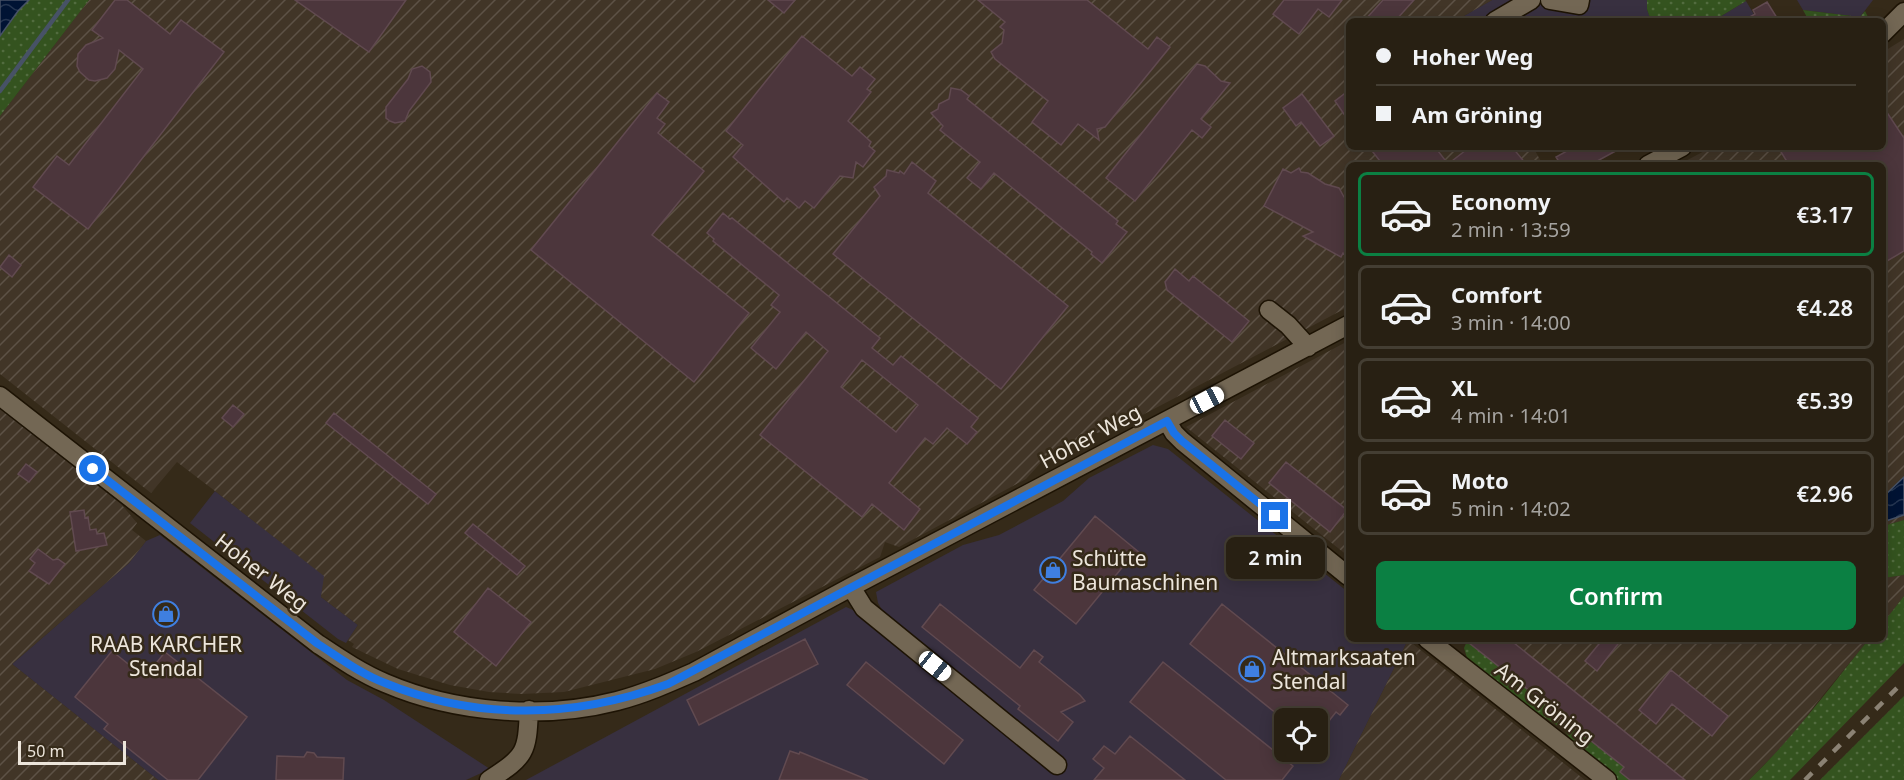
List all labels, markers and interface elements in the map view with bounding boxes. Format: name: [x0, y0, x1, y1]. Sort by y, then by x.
text: Hoher Weg: [1412, 41, 1533, 71]
text: Am Gröning: [1412, 99, 1543, 129]
text: Economy: [1451, 186, 1550, 216]
icon: car: [1379, 187, 1433, 241]
text: €3.17: [1797, 199, 1853, 229]
text: 2 min · 13:59: [1451, 216, 1571, 243]
text: Comfort: [1451, 279, 1542, 309]
icon: car: [1379, 280, 1433, 334]
text: €4.28: [1797, 292, 1853, 322]
text: 3 min · 14:00: [1451, 309, 1571, 336]
text: XL: [1451, 372, 1478, 402]
icon: car: [1379, 373, 1433, 427]
car: [1187, 384, 1227, 416]
text: €5.39: [1797, 385, 1853, 415]
street label: Hoher Weg: [1034, 398, 1146, 474]
text: 4 min · 14:01: [1451, 402, 1571, 429]
route start: [79, 455, 106, 482]
text: Moto: [1451, 465, 1509, 495]
icon: car: [1379, 466, 1433, 520]
text: €2.96: [1797, 478, 1853, 508]
text: 5 min · 14:02: [1451, 495, 1571, 522]
route end: [1261, 502, 1288, 529]
street label: Hoher Weg: [210, 527, 314, 617]
callout: 2 min: [1226, 537, 1324, 579]
place label: Schütte Baumaschinen: [1072, 544, 1218, 596]
text: 2 min: [1248, 544, 1303, 571]
shop icon: Schütte Baumaschinen: [1038, 555, 1068, 585]
button: Confirm: [1376, 561, 1856, 630]
shop icon: RAAB KARCHER Stendal: [151, 599, 181, 629]
place label: RAAB KARCHER Stendal: [90, 630, 242, 682]
place label: Altmarksaaten Stendal: [1272, 643, 1416, 695]
car: [915, 648, 955, 684]
shop icon: Altmarksaaten Stendal: [1237, 654, 1267, 684]
street label: Am Gröning: [1489, 655, 1601, 751]
map controls: [1274, 708, 1328, 762]
button: locate: [1274, 708, 1328, 762]
scale bar: [18, 738, 126, 766]
text: 50 m: [27, 740, 64, 762]

